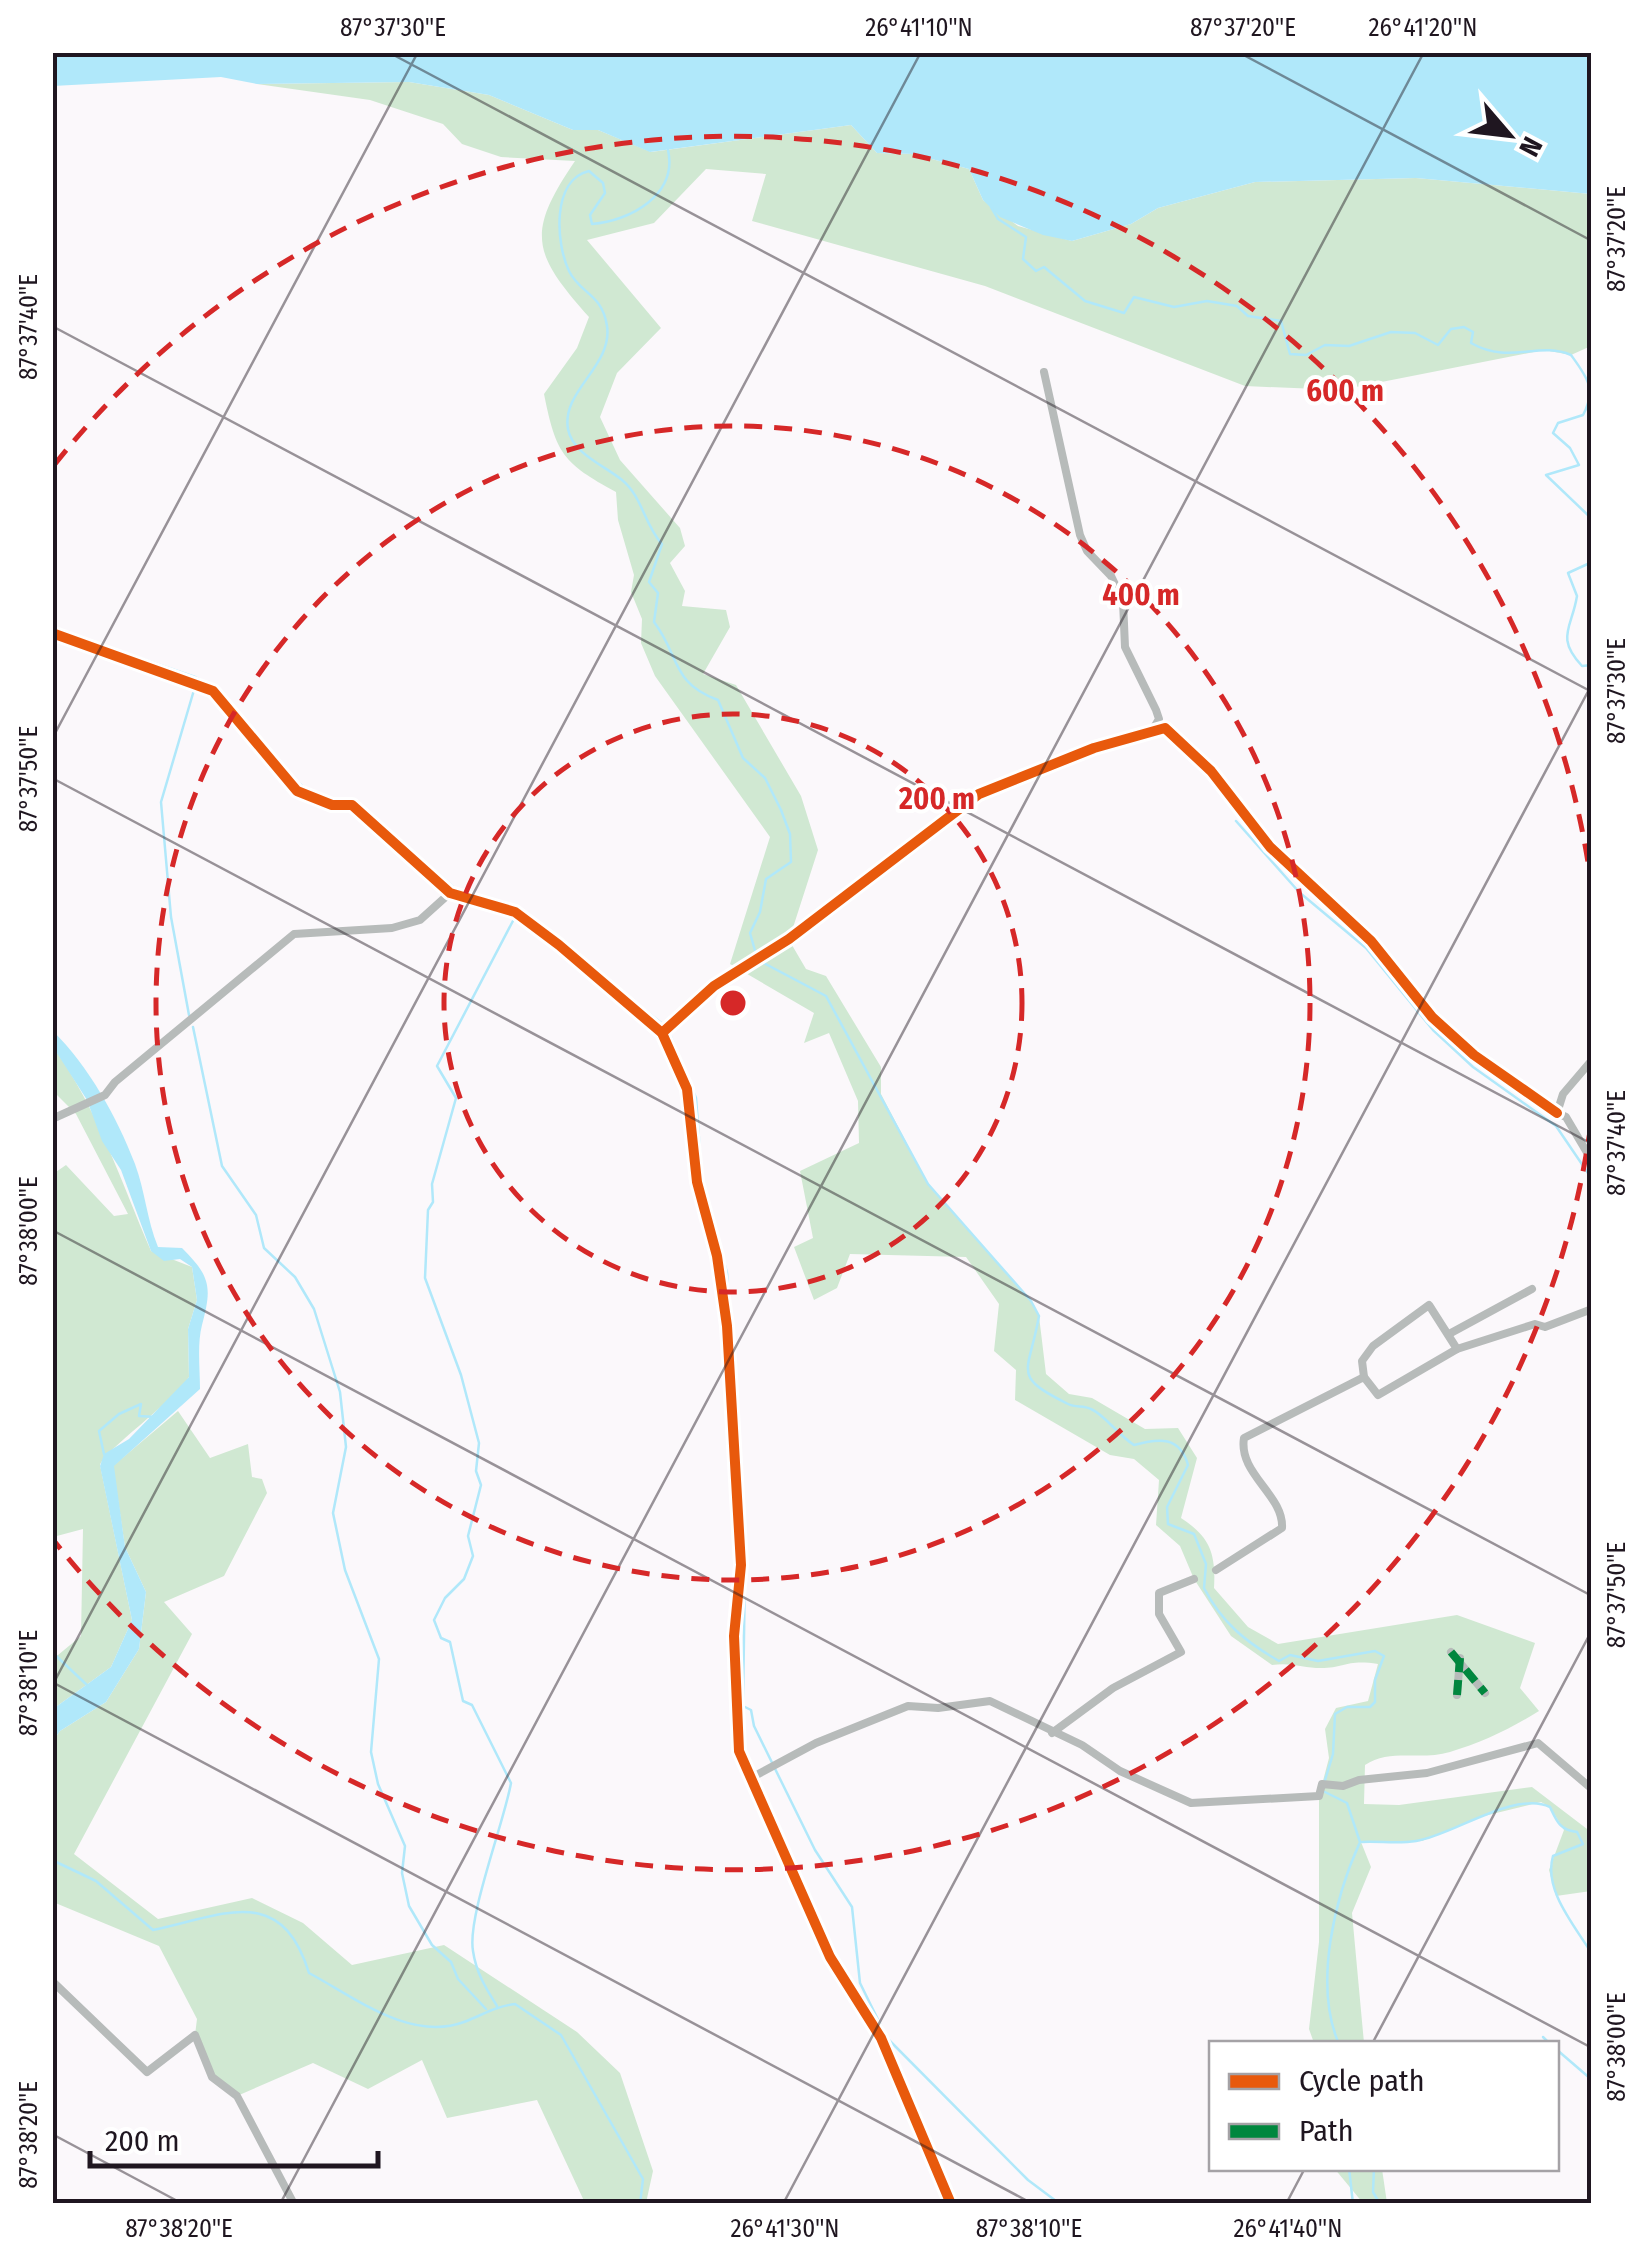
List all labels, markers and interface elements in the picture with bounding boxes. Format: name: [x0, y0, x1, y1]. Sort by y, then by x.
text: 87°37'30"E: [340, 13, 446, 43]
text: 26°41'10"N: [865, 13, 973, 43]
text: 87°37'20"E: [1190, 13, 1296, 43]
text: 26°41'20"N: [1369, 13, 1477, 43]
north arrow: [1459, 85, 1559, 185]
text: N: [1512, 131, 1549, 162]
text: 87°37'20"E: [1602, 186, 1632, 292]
text: 87°37'40"E: [14, 274, 44, 380]
text: 600 m: [1306, 373, 1384, 409]
text: 400 m: [1102, 577, 1180, 613]
text: 87°37'30"E: [1602, 638, 1632, 744]
text: 87°37'50"E: [14, 726, 44, 832]
text: 200 m: [898, 781, 975, 817]
centre of rings: [715, 985, 751, 1021]
text: 87°37'40"E: [1602, 1090, 1632, 1196]
text: 87°38'00"E: [14, 1176, 44, 1286]
text: 87°37'50"E: [1602, 1542, 1632, 1648]
text: 87°38'10"E: [14, 1630, 44, 1736]
text: 87°38'00"E: [1602, 1992, 1632, 2102]
legend: [1209, 2041, 1559, 2171]
text: Cycle path: [1299, 2063, 1425, 2099]
text: 87°38'20"E: [14, 2081, 44, 2189]
scale bar: [90, 2106, 378, 2168]
text: Path: [1299, 2113, 1353, 2149]
text: 200 m: [105, 2123, 180, 2159]
text: 87°38'20"E: [125, 2214, 233, 2244]
text: 26°41'30"N: [730, 2214, 840, 2244]
text: 87°38'10"E: [976, 2214, 1082, 2244]
text: 26°41'40"N: [1234, 2214, 1342, 2244]

